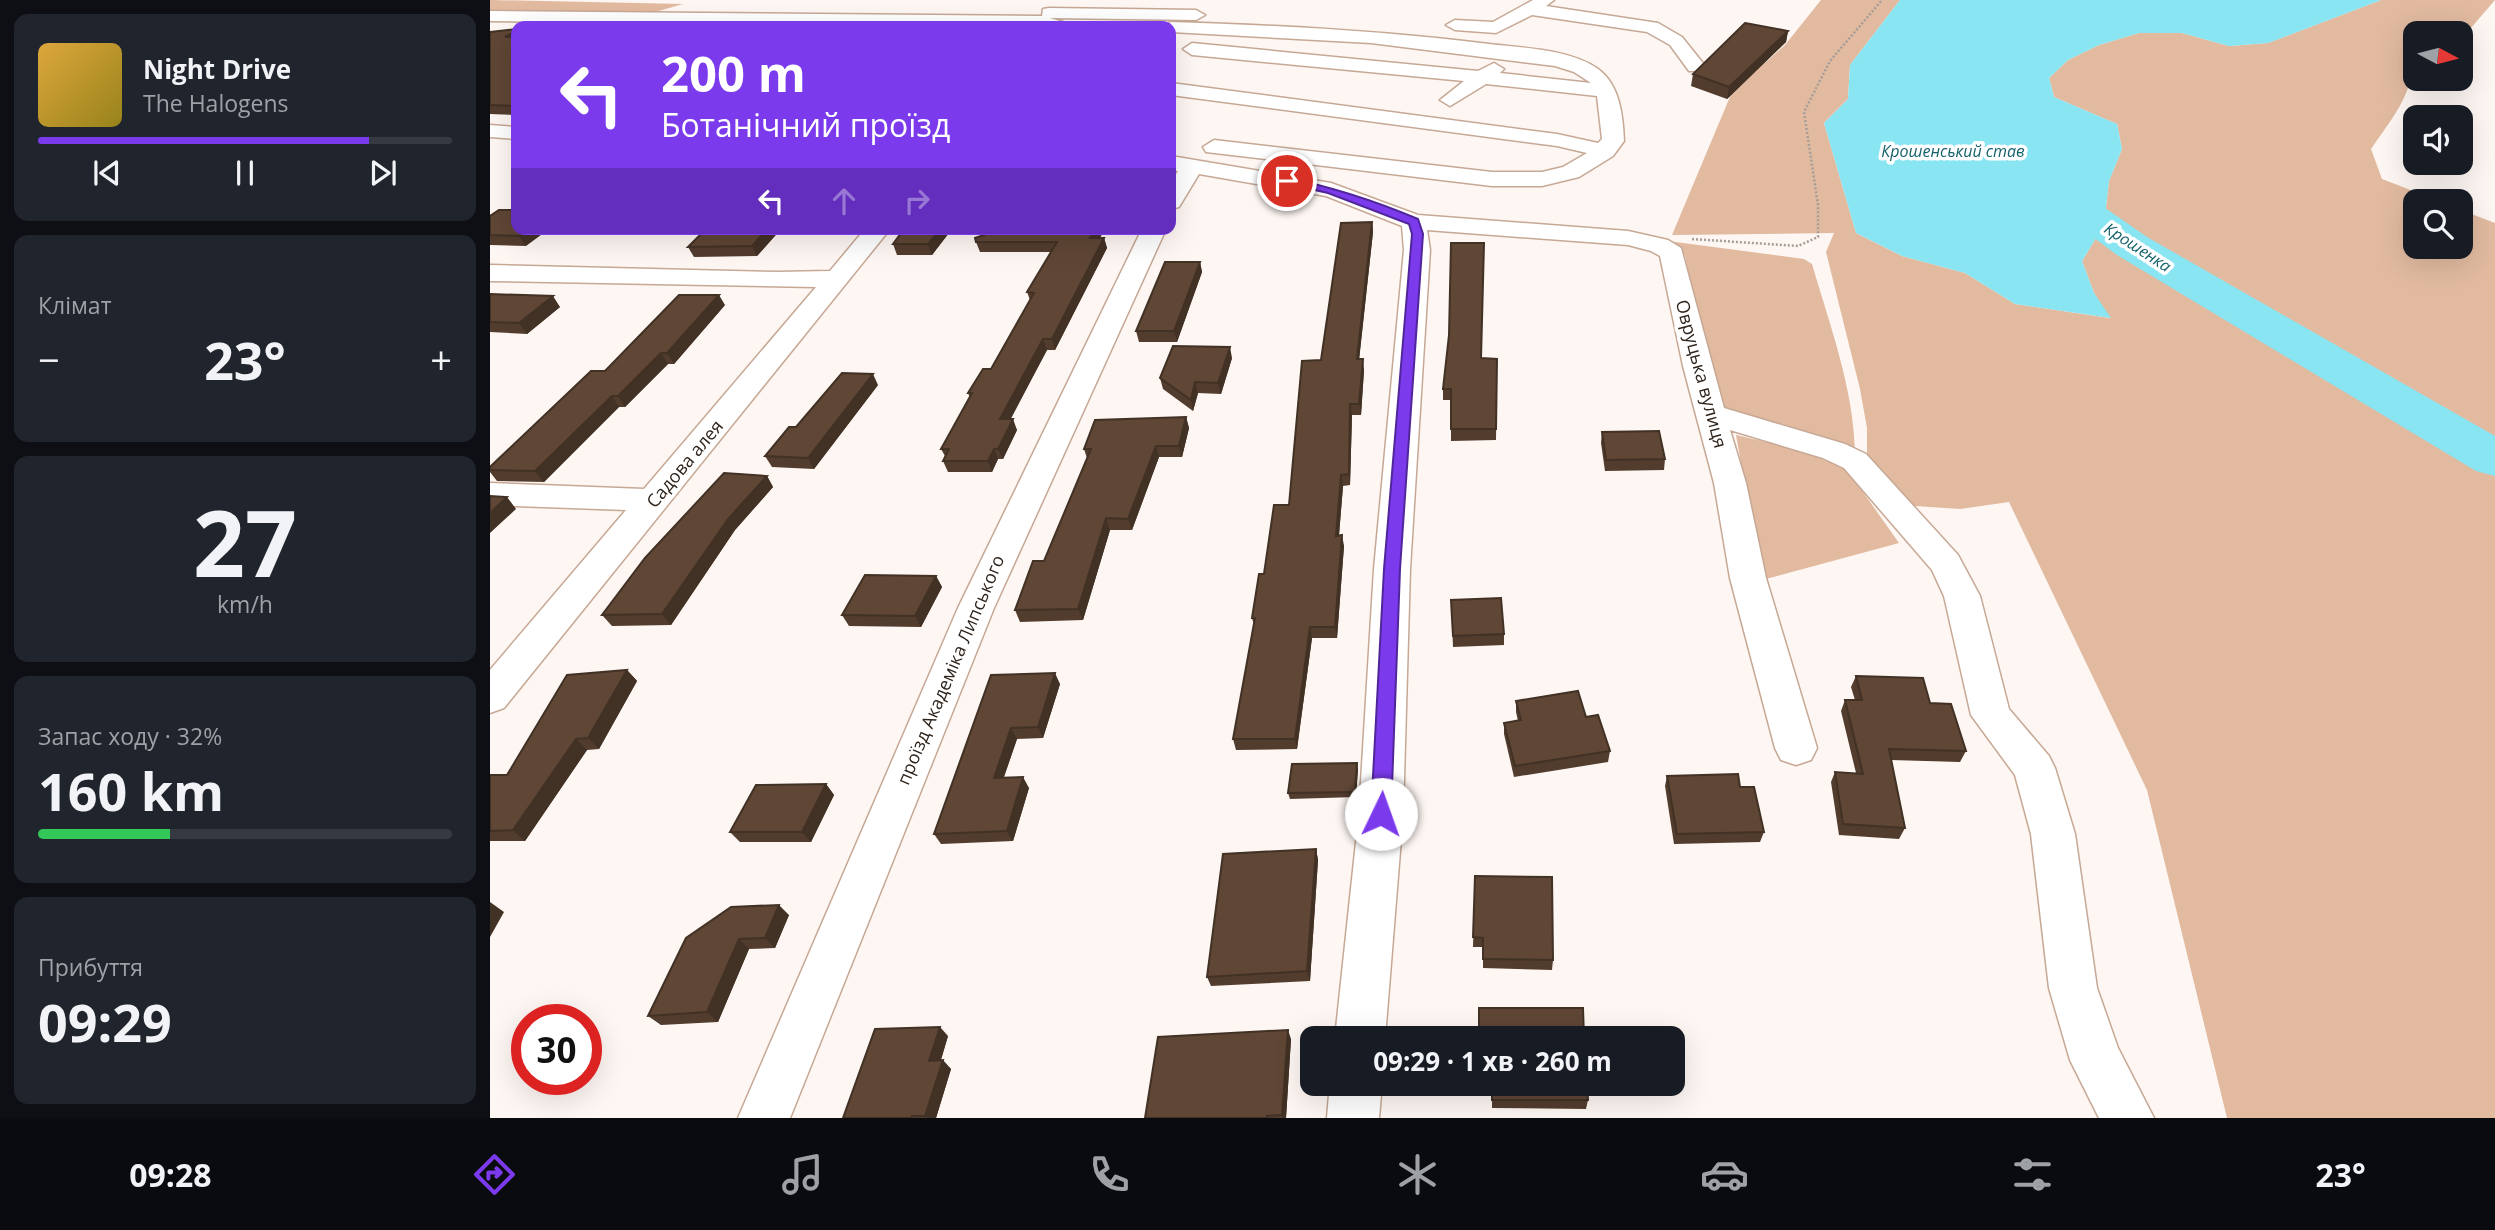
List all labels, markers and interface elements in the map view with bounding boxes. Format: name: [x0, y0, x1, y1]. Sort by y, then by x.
north arrow: [2403, 21, 2473, 91]
map controls: [2403, 21, 2473, 259]
text: 200 m: [661, 40, 806, 106]
icon: left: [546, 49, 637, 140]
text: Night Drive: [143, 51, 291, 87]
text: The Halogens: [143, 87, 289, 119]
text: Ботанічний проїзд: [661, 103, 950, 146]
button: sound: [2403, 105, 2473, 175]
water label: Крошенський став: [1881, 140, 2025, 162]
pin: [1257, 151, 1317, 211]
icon: previous: [88, 154, 126, 192]
icon: pause: [226, 154, 264, 192]
icon: next: [364, 154, 402, 192]
icon: arrive: [1268, 162, 1306, 200]
icon: left: [752, 182, 790, 220]
icon: ahead: [825, 182, 863, 220]
icon: right: [898, 182, 936, 220]
button: search: [2403, 189, 2473, 259]
water label: Крошенка: [2100, 217, 2176, 277]
text: Клімат: [38, 289, 111, 321]
street label: Овруцька вулиця: [1671, 297, 1733, 451]
text: 23°: [204, 324, 286, 395]
text: −: [38, 333, 60, 385]
text: +: [430, 333, 452, 385]
street label: Садова алея: [640, 414, 728, 512]
text: 27: [193, 480, 297, 604]
street label: проїзд Академіка Липського: [891, 551, 1009, 788]
text: km/h: [217, 588, 273, 620]
text: Запас ходу · 32%: [38, 720, 222, 752]
text: 160 km: [38, 755, 224, 826]
position arrow: [1344, 777, 1418, 851]
text: Прибуття: [38, 951, 143, 983]
text: 09:29: [38, 986, 172, 1057]
speed limit sign: 30: [511, 1004, 602, 1095]
text: 09:29 · 1 хв · 260 m: [1373, 1043, 1612, 1079]
icon: directions: [470, 1150, 519, 1199]
icon: music: [778, 1150, 827, 1199]
icon: phone: [1085, 1150, 1134, 1199]
icon: climate: [1393, 1150, 1442, 1199]
icon: car: [1700, 1150, 1749, 1199]
icon: filters: [2008, 1150, 2057, 1199]
text: 09:28: [129, 1153, 212, 1196]
text: 23°: [2315, 1153, 2366, 1196]

